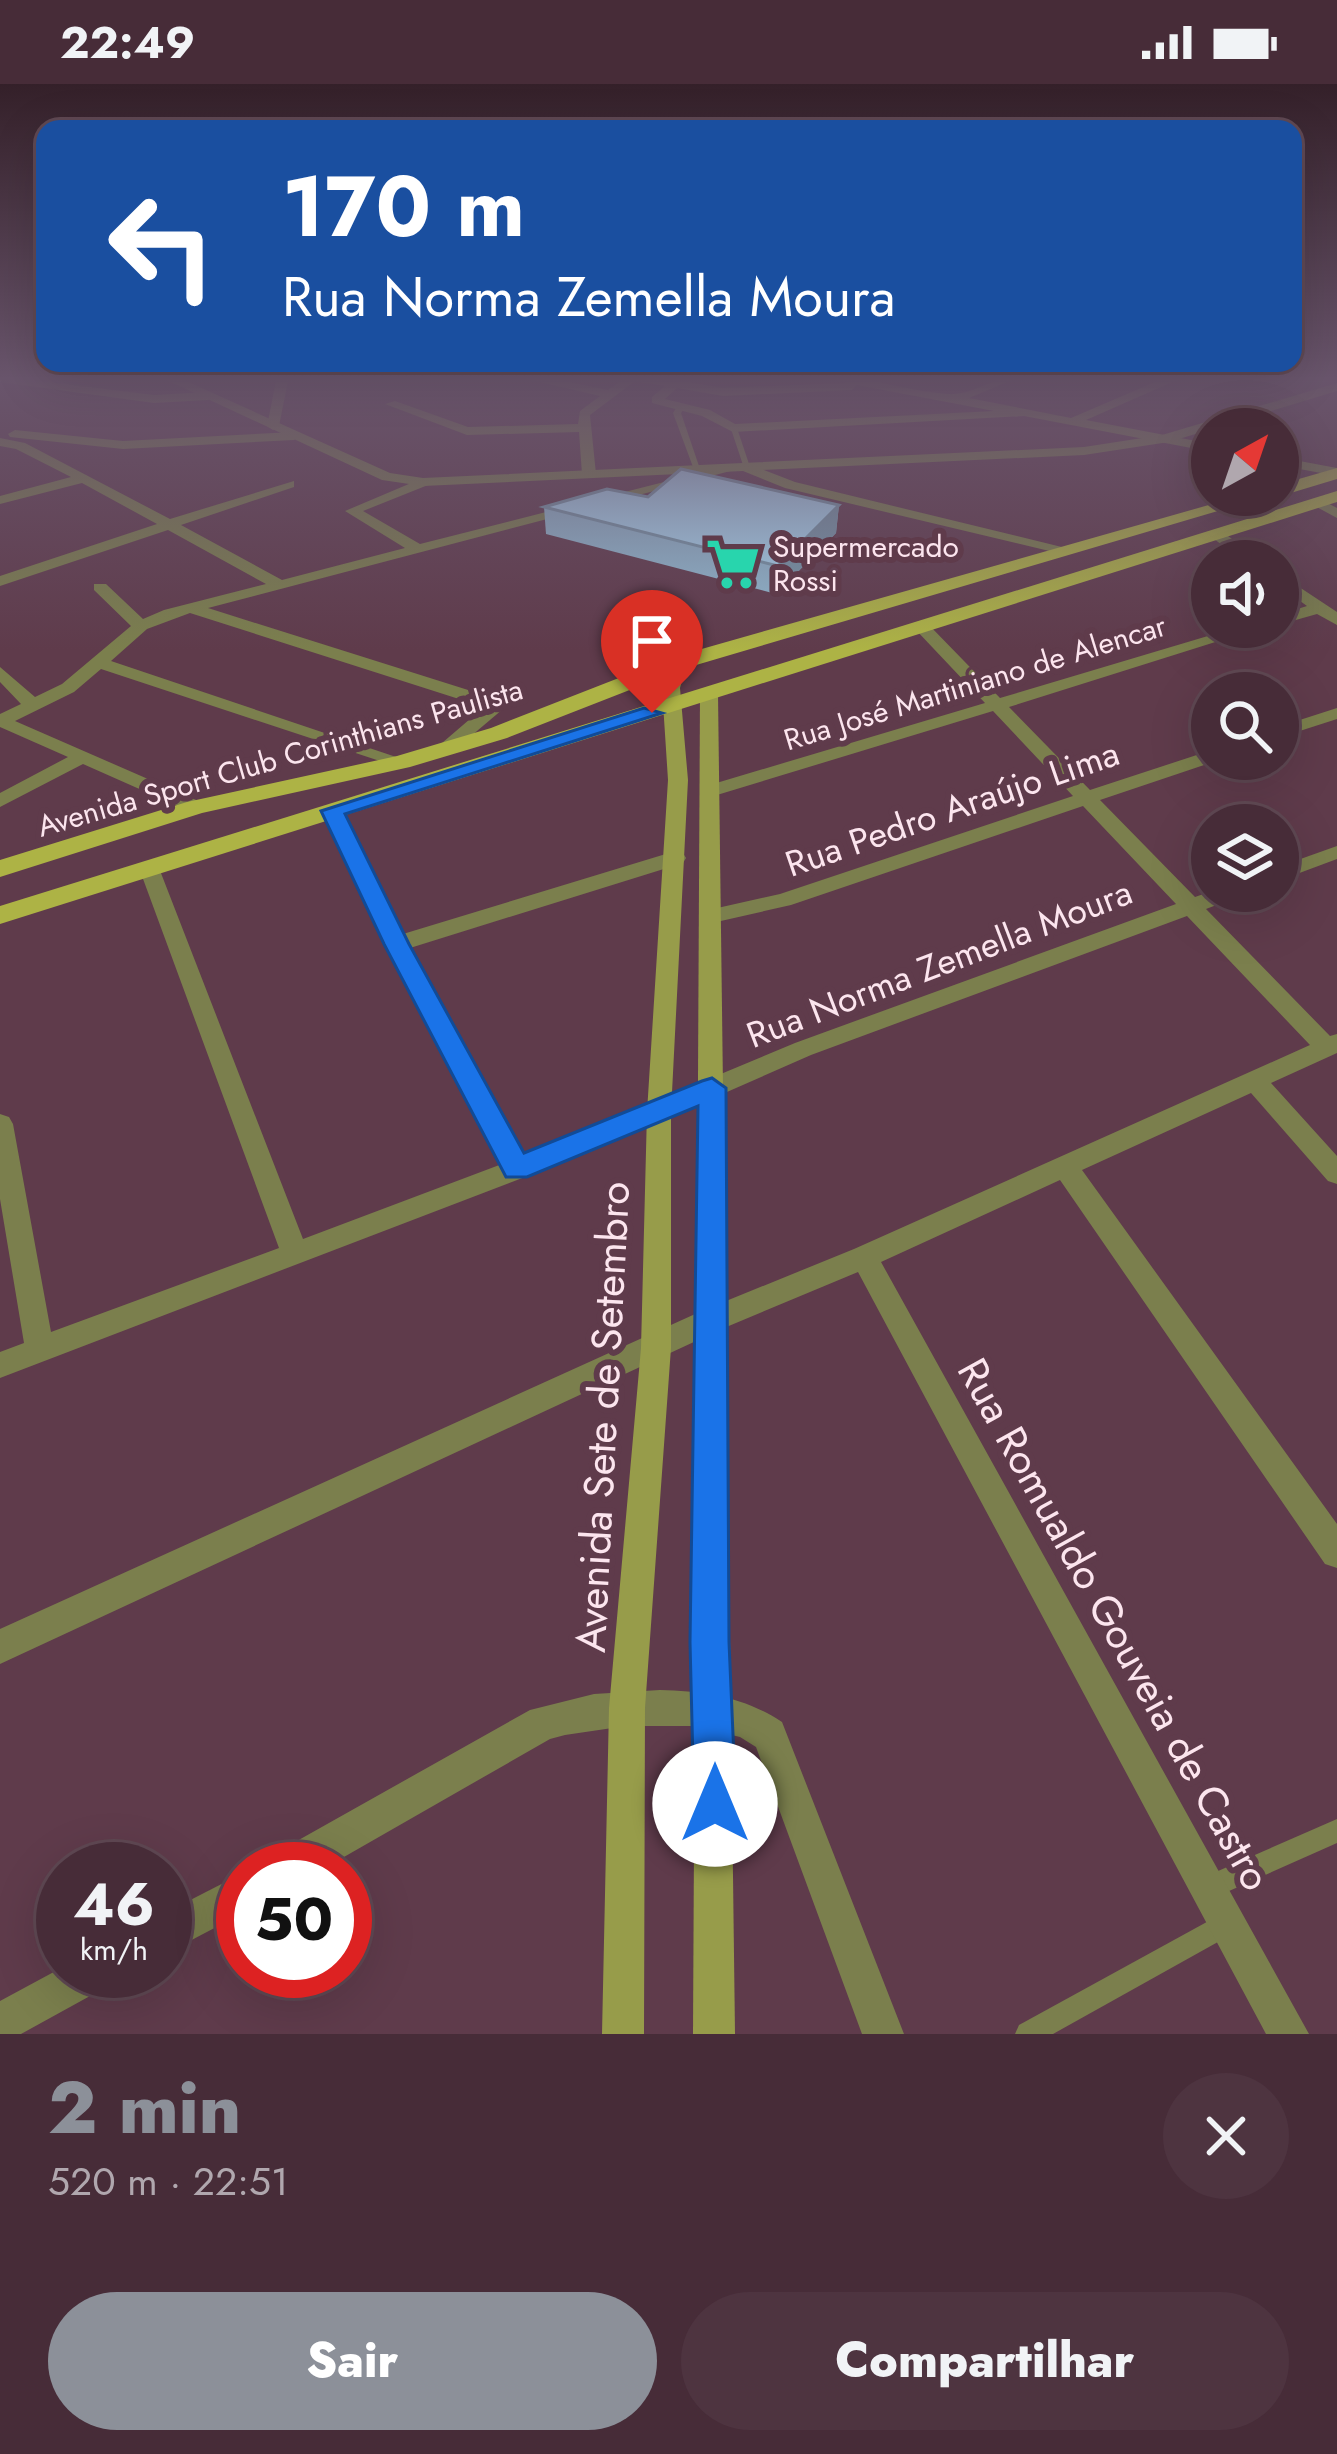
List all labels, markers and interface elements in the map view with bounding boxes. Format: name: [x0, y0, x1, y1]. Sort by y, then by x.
text: 22:49: [60, 10, 195, 75]
text: 170 m: [282, 146, 525, 268]
icon: left: [84, 168, 240, 324]
text: Rua Norma Zemella Moura: [282, 258, 896, 336]
north arrow: [1191, 408, 1299, 516]
map controls: [1191, 408, 1299, 912]
place label: Supermercado Rossi: [773, 525, 959, 602]
supermarket icon: Supermercado Rossi: [704, 535, 762, 593]
button: sound: [1191, 540, 1299, 648]
pin: [601, 590, 703, 713]
street label: Rua José Martiniano de Alencar: [778, 604, 1172, 761]
icon: arrive: [619, 608, 685, 674]
street label: Avenida Sport Club Corinthians Paulista: [32, 667, 528, 848]
button: search: [1191, 672, 1299, 780]
street label: Rua Pedro Araújo Lima: [778, 726, 1126, 890]
button: layers: [1191, 804, 1299, 912]
street label: Rua Norma Zemella Moura: [739, 865, 1139, 1061]
street label: Avenida Sete de Setembro: [560, 1180, 645, 1654]
street label: Rua Romualdo Gouveia de Castro: [942, 1347, 1287, 1902]
position arrow: [652, 1741, 778, 1867]
speed limit sign: 50: [216, 1842, 372, 1998]
text: 46: [73, 1861, 155, 1948]
text: km/h: [80, 1928, 148, 1971]
text: 2 min: [48, 2056, 241, 2160]
button: close: [1163, 2073, 1289, 2199]
text: 520 m · 22:51: [48, 2153, 288, 2210]
button: Sair: [48, 2292, 657, 2430]
button: Compartilhar: [681, 2292, 1289, 2430]

